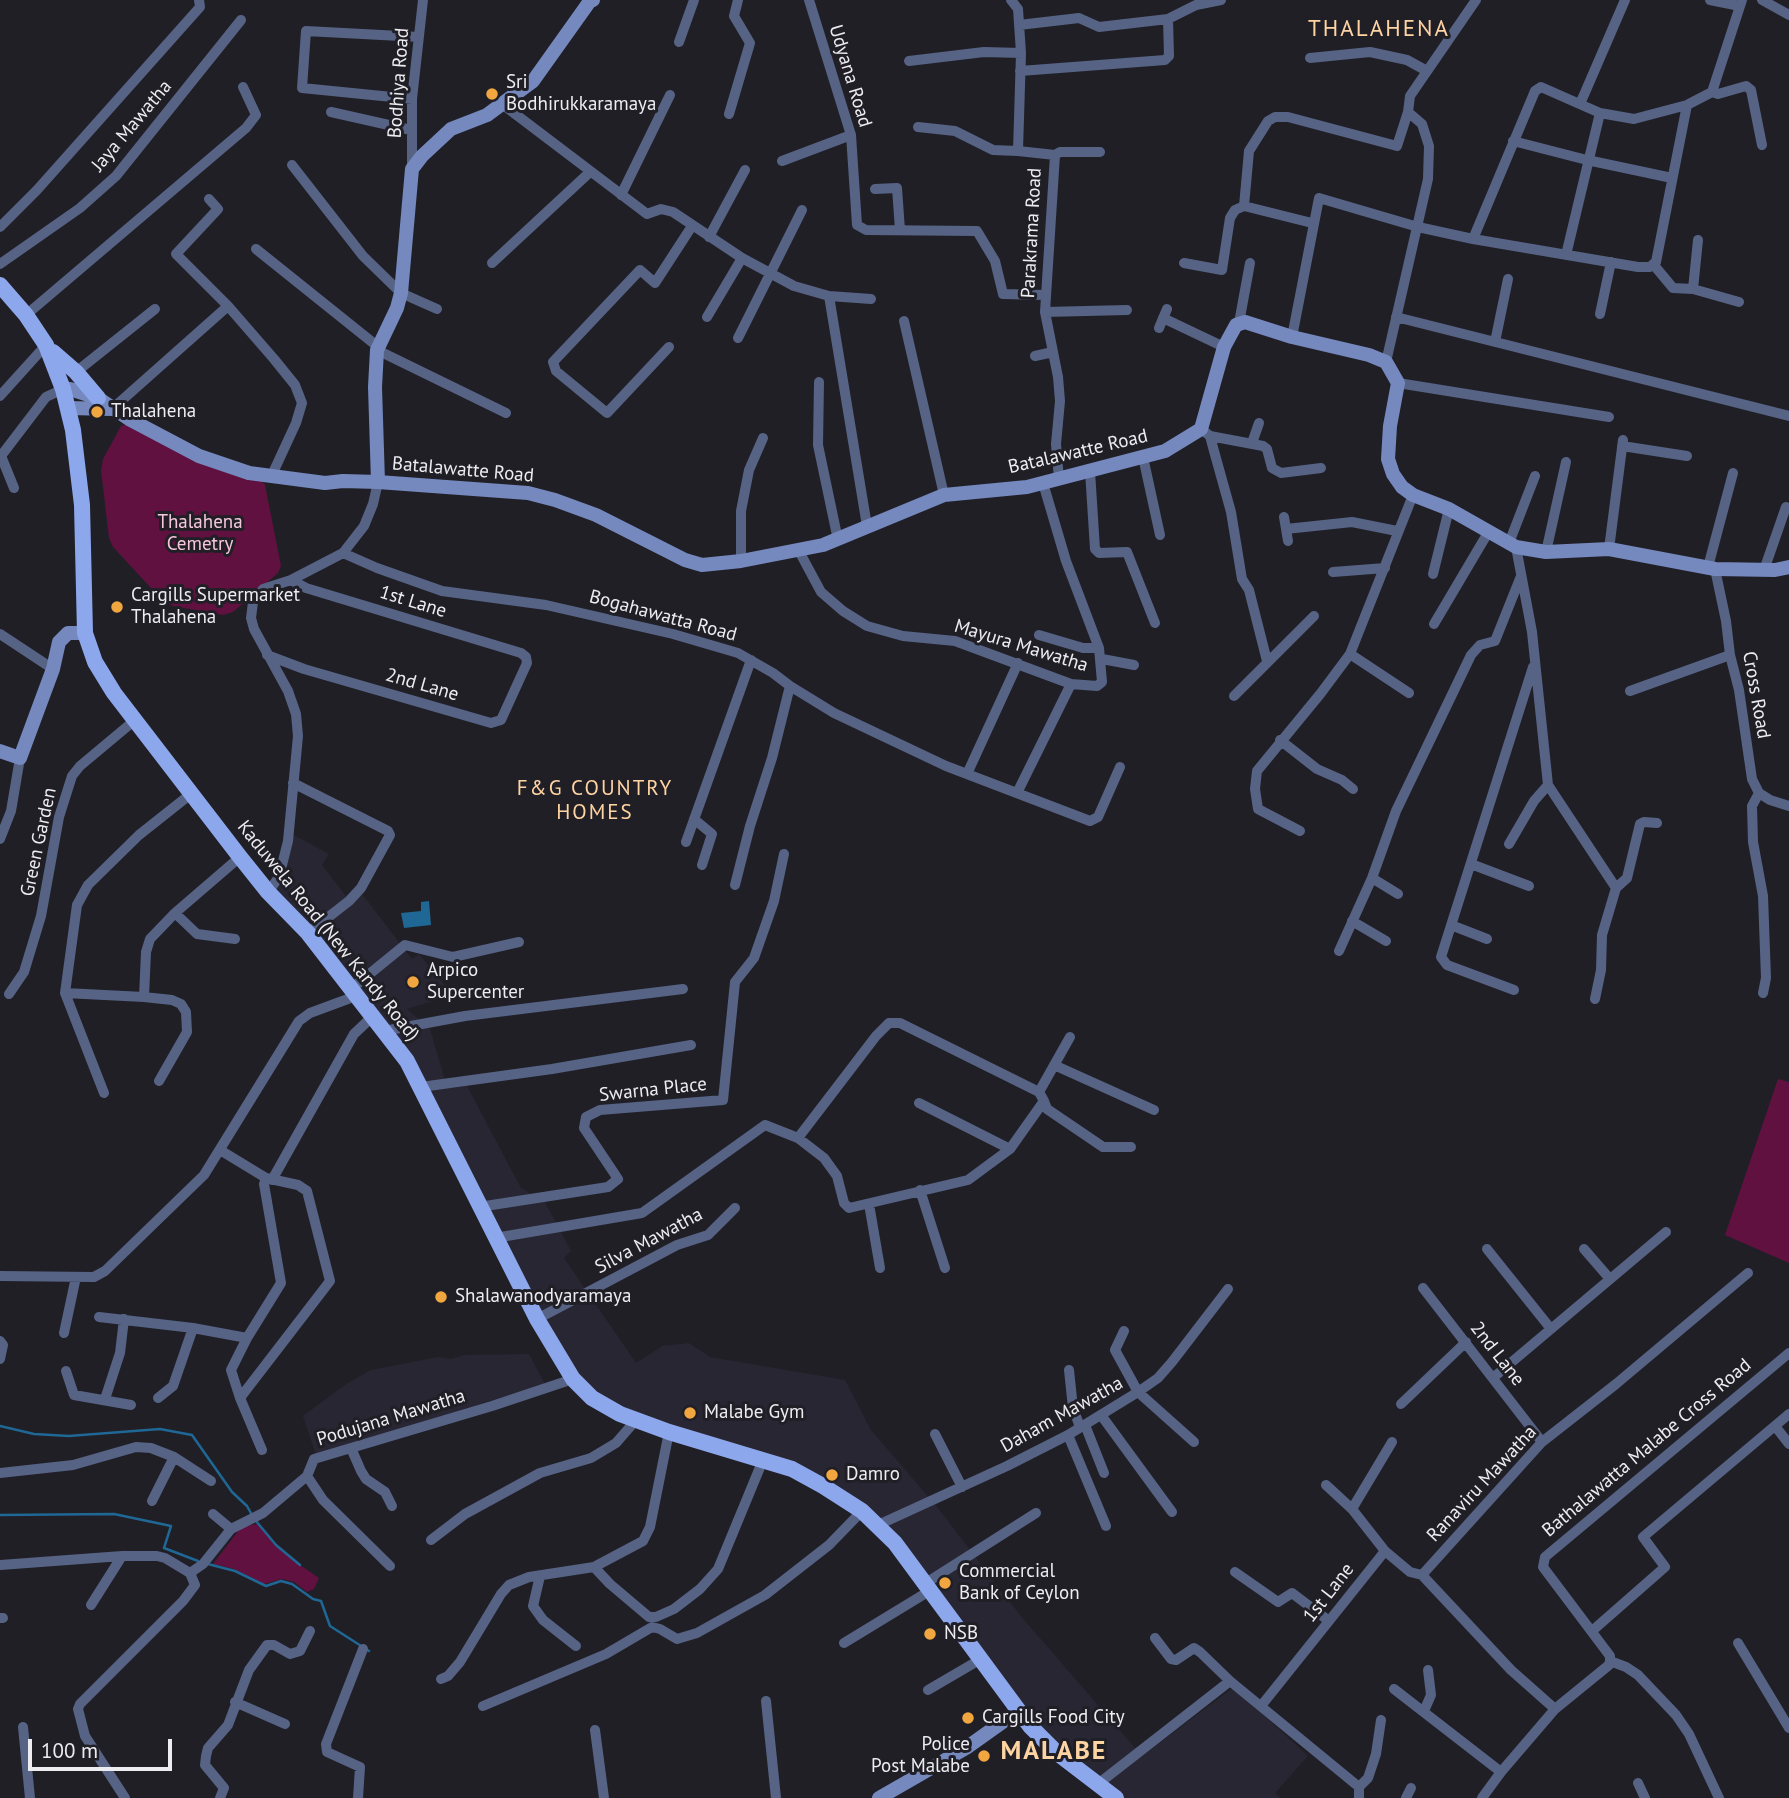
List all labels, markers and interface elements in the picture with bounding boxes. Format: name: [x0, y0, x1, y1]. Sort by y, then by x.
district label: THALAHENA: [1309, 15, 1449, 43]
street label: Udyana Road: [824, 22, 876, 130]
street label: Bodhiya Road: [384, 27, 414, 139]
place label: Sri Bodhirukkaramaya: [506, 72, 656, 116]
street label: Jaya Mawatha: [87, 76, 177, 176]
marker: Sri Bodhirukkaramaya: [484, 86, 500, 102]
street label: Parakrama Road: [1017, 167, 1047, 299]
place label: Thalahena: [111, 401, 196, 423]
marker: Thalahena: [89, 404, 105, 420]
street label: Batalawatte Road: [1006, 425, 1150, 479]
street label: Batalawatte Road: [391, 452, 535, 488]
park label: Thalahena Cemetry: [157, 512, 243, 556]
street label: 1st Lane: [377, 581, 449, 623]
place label: Cargills Supermarket Thalahena: [131, 585, 300, 629]
street label: Bogahawatta Road: [587, 585, 739, 647]
marker: Cargills Supermarket Thalahena: [109, 599, 125, 615]
street label: Mayura Mawatha: [951, 615, 1091, 677]
street label: Cross Road: [1737, 649, 1775, 741]
street label: 2nd Lane: [383, 664, 461, 706]
district label: F&G COUNTRY HOMES: [518, 776, 672, 826]
street label: Green Garden: [16, 786, 62, 898]
street label: Kaduwela Road (New Kandy Road): [232, 816, 424, 1046]
place label: Arpico Supercenter: [427, 960, 524, 1004]
marker: Arpico Supercenter: [405, 974, 421, 990]
street label: Swarna Place: [598, 1073, 708, 1107]
street label: Silva Mawatha: [591, 1203, 707, 1279]
place label: Shalawanodyaramaya: [455, 1286, 631, 1308]
marker: Shalawanodyaramaya: [433, 1289, 449, 1305]
street label: 2nd Lane: [1465, 1317, 1529, 1391]
street label: Bathalawatta Malabe Cross Road: [1538, 1354, 1756, 1542]
street label: Daham Mawatha: [997, 1372, 1127, 1458]
street label: Podujana Mawatha: [314, 1385, 468, 1451]
place label: Malabe Gym: [704, 1402, 804, 1424]
marker: Malabe Gym: [682, 1405, 698, 1421]
street label: Ranaviru Mawatha: [1422, 1421, 1542, 1547]
place label: Damro: [846, 1464, 900, 1486]
marker: Damro: [824, 1467, 840, 1483]
street label: 1st Lane: [1299, 1559, 1359, 1627]
place label: Commercial Bank of Ceylon: [959, 1561, 1080, 1605]
marker: Commercial Bank of Ceylon: [937, 1575, 953, 1591]
place label: NSB: [944, 1623, 978, 1645]
marker: NSB: [922, 1626, 938, 1642]
place label: Cargills Food City: [982, 1707, 1125, 1729]
marker: Cargills Food City: [960, 1710, 976, 1726]
scale bar: [32, 1724, 175, 1768]
place label: Police Post Malabe: [871, 1734, 970, 1778]
district label: MALABE: [1001, 1736, 1107, 1768]
text: 100 m: [41, 1737, 98, 1764]
marker: Police Post Malabe: [976, 1748, 992, 1764]

